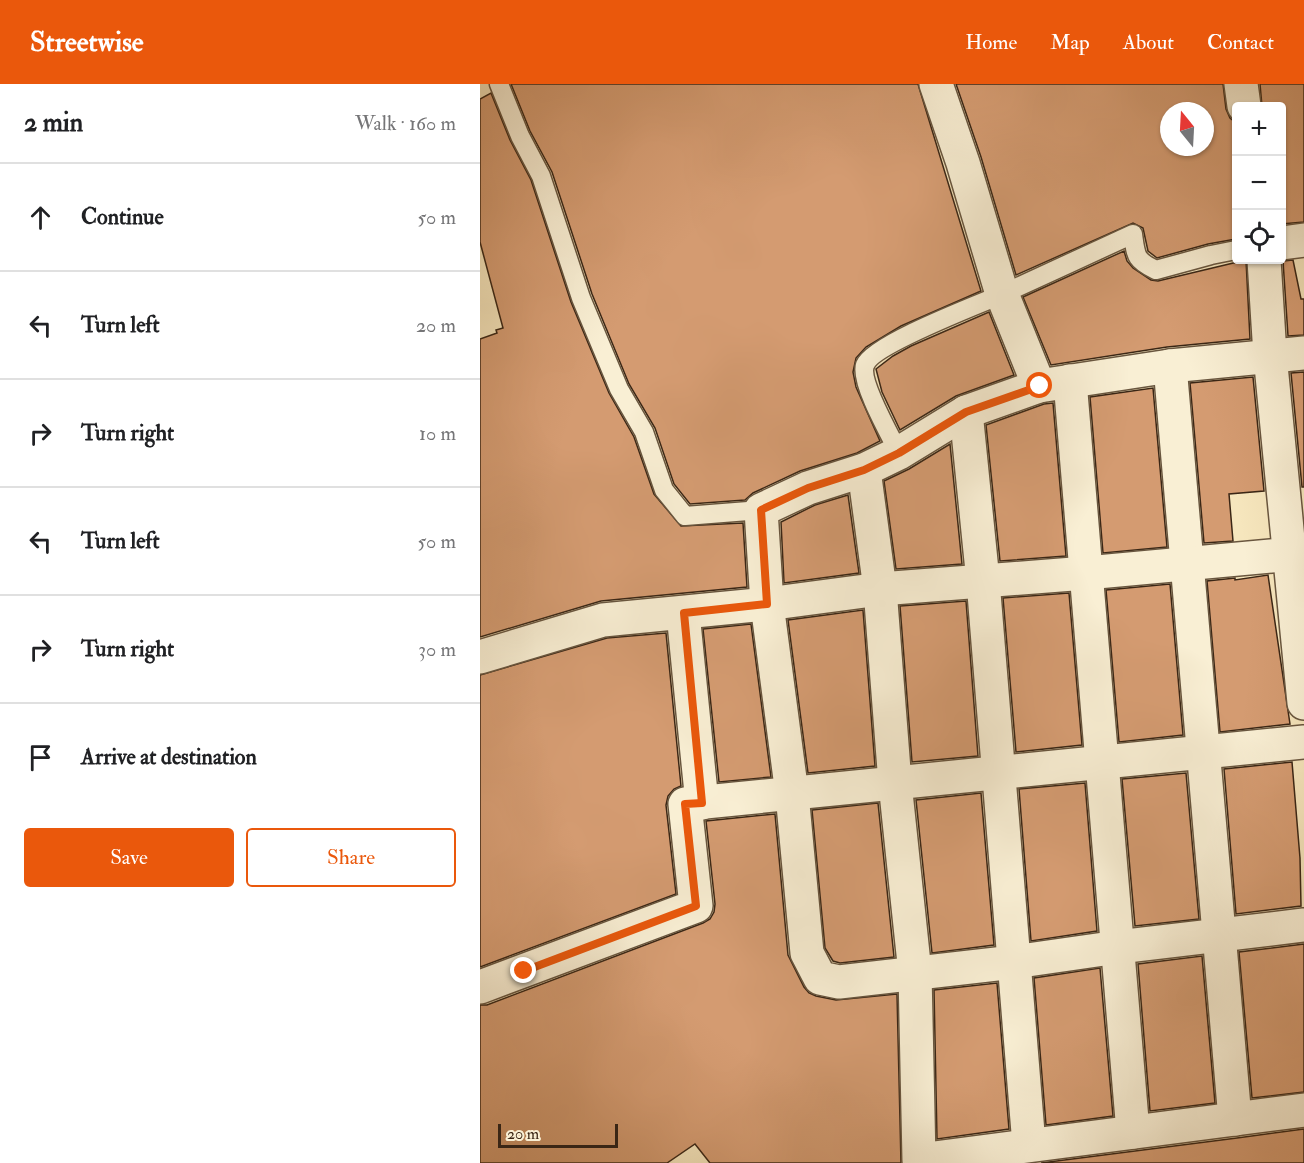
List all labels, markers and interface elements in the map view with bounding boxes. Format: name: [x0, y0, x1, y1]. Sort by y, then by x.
text: Streetwise: [30, 25, 144, 60]
text: Home: [965, 29, 1017, 56]
text: Map: [1050, 29, 1090, 56]
text: About: [1123, 29, 1174, 56]
text: Contact: [1207, 29, 1274, 56]
north arrow: [1160, 102, 1214, 156]
map controls: [1232, 102, 1286, 264]
button: +: [1232, 102, 1286, 156]
text: 2 min: [24, 107, 83, 139]
text: Walk · 160 m: [355, 111, 456, 136]
button: −: [1232, 156, 1286, 210]
icon: ahead: [24, 201, 57, 234]
text: Continue: [81, 203, 164, 231]
text: 50 m: [417, 205, 456, 230]
button: locate: [1232, 210, 1286, 264]
icon: left: [24, 309, 57, 342]
text: Turn left: [81, 311, 160, 339]
text: 20 m: [416, 313, 456, 338]
route start: [1026, 372, 1052, 398]
icon: right: [24, 417, 57, 450]
text: Turn right: [81, 419, 174, 447]
text: 10 m: [419, 421, 456, 446]
icon: left: [24, 525, 57, 558]
text: Turn left: [81, 527, 160, 555]
text: 50 m: [417, 529, 456, 554]
icon: right: [24, 633, 57, 666]
text: Turn right: [81, 635, 174, 663]
text: 30 m: [418, 637, 456, 662]
icon: arrive: [24, 741, 57, 774]
text: Arrive at destination: [81, 743, 257, 771]
button: Save: [24, 828, 234, 887]
button: Share: [246, 828, 456, 887]
route end: [510, 957, 536, 983]
scale bar: [498, 1121, 618, 1148]
text: 20 m: [507, 1124, 539, 1144]

